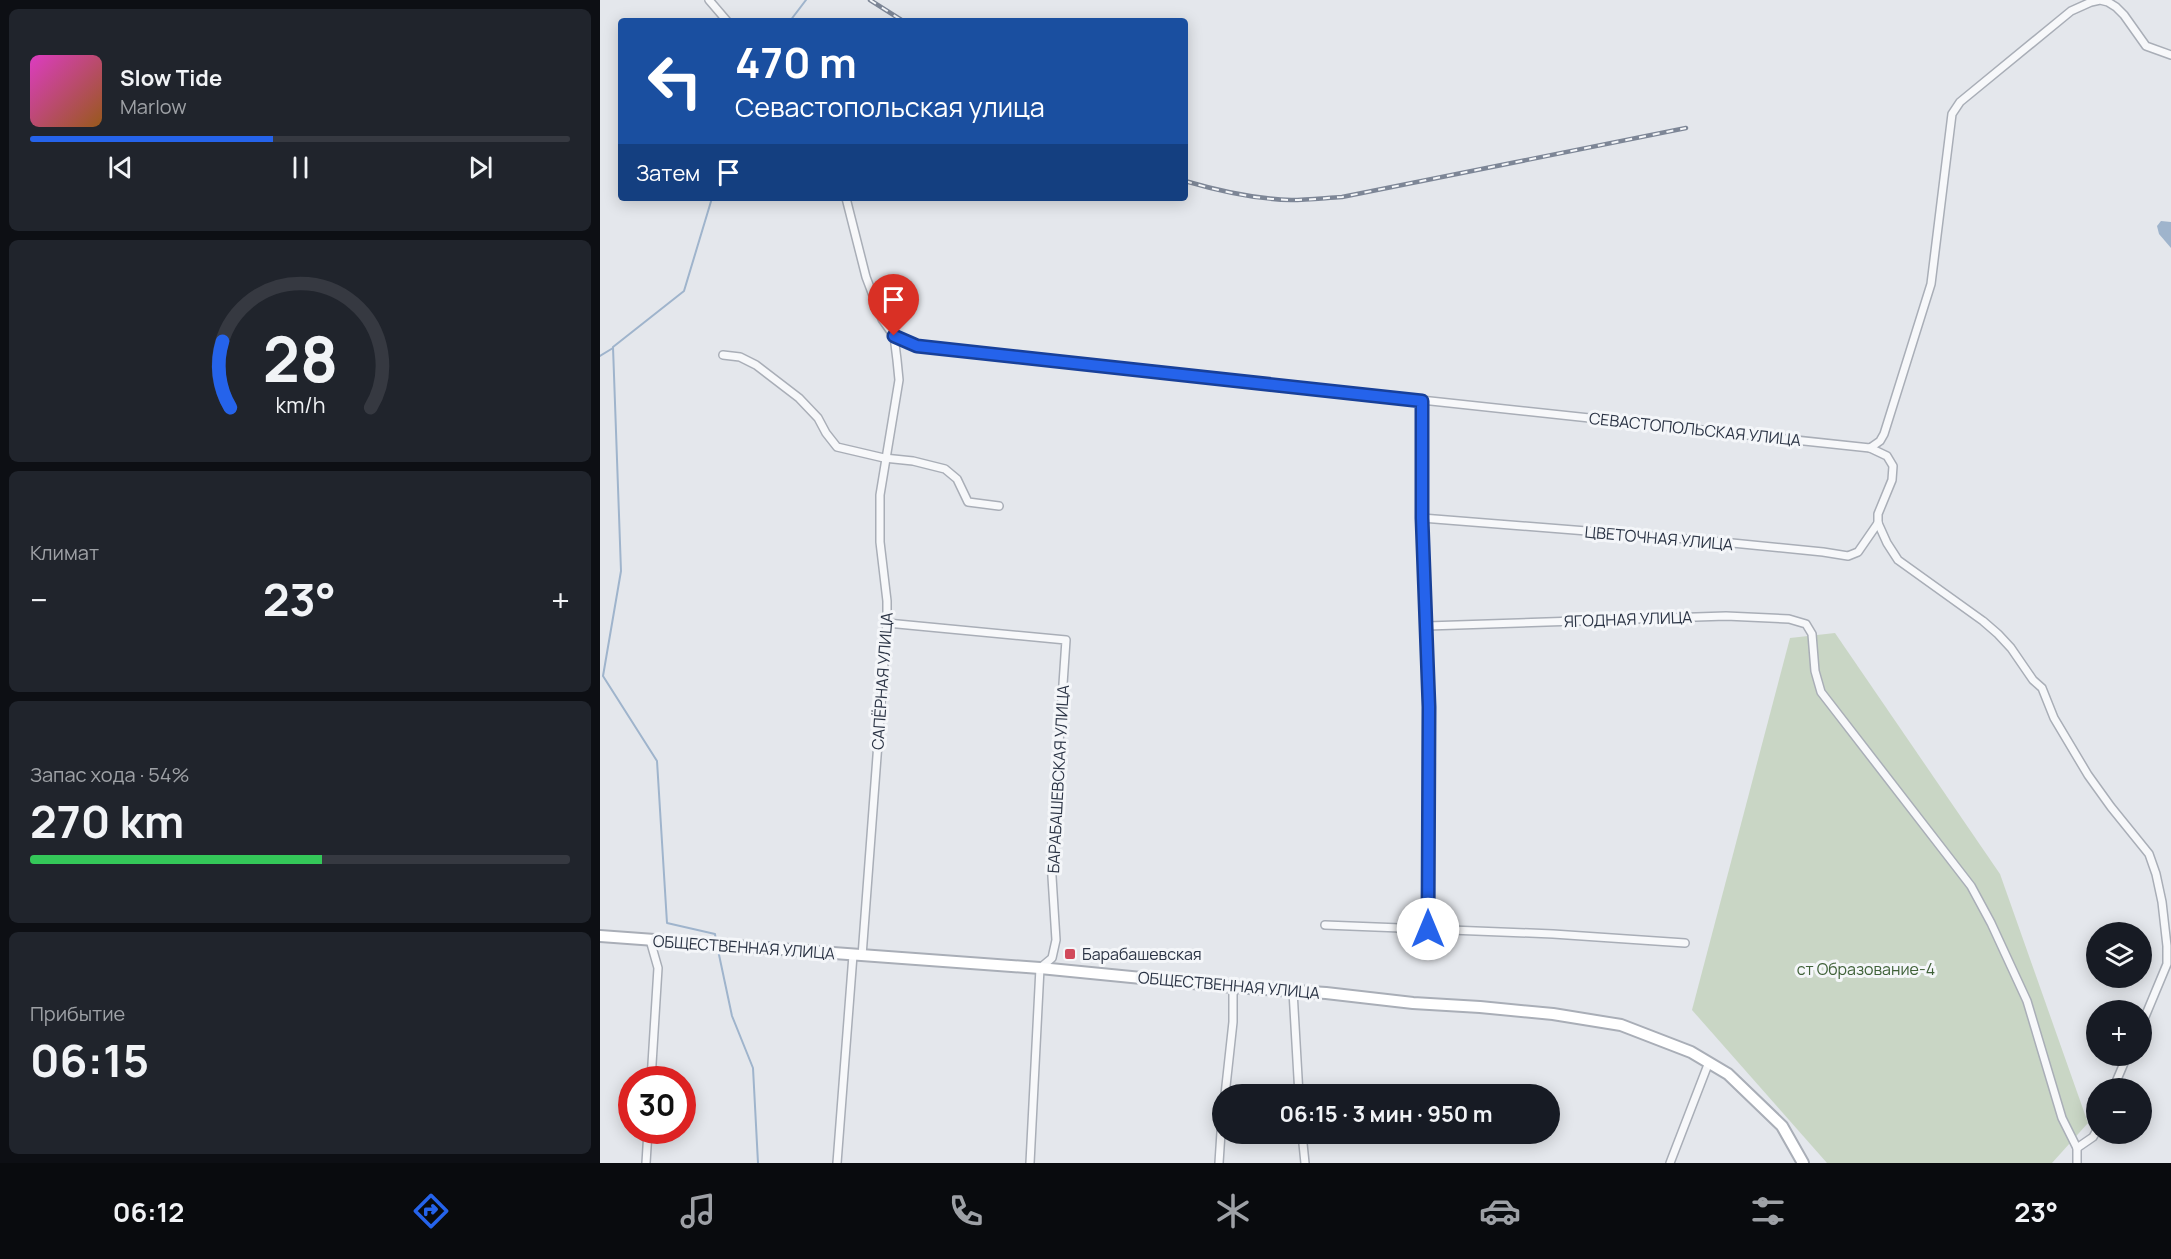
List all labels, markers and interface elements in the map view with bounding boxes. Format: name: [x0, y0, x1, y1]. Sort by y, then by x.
text: 470 m: [735, 33, 857, 91]
icon: left: [636, 42, 714, 120]
text: Slow Tide: [120, 63, 222, 93]
text: Севастопольская улица: [735, 88, 1045, 125]
text: Marlow: [120, 93, 187, 120]
icon: previous: [104, 151, 137, 184]
icon: pause: [284, 151, 317, 184]
icon: next: [464, 151, 497, 184]
icon: arrive: [712, 156, 745, 189]
text: Затем: [636, 158, 700, 188]
pin: [868, 274, 919, 336]
icon: arrive: [877, 283, 910, 316]
text: 28: [262, 315, 338, 401]
text: km/h: [275, 390, 325, 419]
street label: СЕВАСТОПОЛЬСКАЯ УЛИЦА: [1588, 407, 1802, 451]
street label: ЦВЕТОЧНАЯ УЛИЦА: [1584, 521, 1734, 555]
text: Климат: [30, 539, 99, 566]
text: 23°: [263, 568, 336, 630]
text: −: [30, 577, 48, 622]
text: +: [551, 577, 570, 622]
street label: ЯГОДНАЯ УЛИЦА: [1563, 606, 1693, 632]
street label: САПЁРНАЯ УЛИЦА: [866, 611, 898, 751]
street label: БАРАБАШЕВСКАЯ УЛИЦА: [1042, 684, 1074, 874]
text: Запас хода · 54%: [30, 761, 190, 788]
text: 270 km: [30, 790, 184, 852]
position arrow: [1396, 897, 1460, 961]
map controls: [2086, 922, 2152, 1144]
button: layers: [2086, 922, 2152, 988]
street label: ОБЩЕСТВЕННАЯ УЛИЦА: [652, 930, 836, 964]
place label: Барабашевская: [1082, 943, 1202, 965]
marker: Барабашевская: [1063, 947, 1077, 961]
park label: ст Образование-4: [1797, 958, 1935, 980]
street label: ОБЩЕСТВЕННАЯ УЛИЦА: [1137, 966, 1321, 1004]
text: Прибытие: [30, 1000, 125, 1027]
button: +: [2086, 1000, 2152, 1066]
text: 06:15: [30, 1029, 149, 1091]
speed limit sign: 30: [618, 1066, 696, 1144]
button: −: [2086, 1078, 2152, 1144]
text: 06:15 · 3 мин · 950 m: [1280, 1099, 1492, 1129]
icon: directions: [410, 1190, 452, 1232]
icon: music: [677, 1190, 719, 1232]
icon: phone: [945, 1190, 987, 1232]
icon: climate: [1212, 1190, 1254, 1232]
icon: car: [1479, 1190, 1521, 1232]
icon: filters: [1747, 1190, 1789, 1232]
text: 06:12: [113, 1193, 184, 1230]
text: 23°: [2014, 1193, 2058, 1230]

